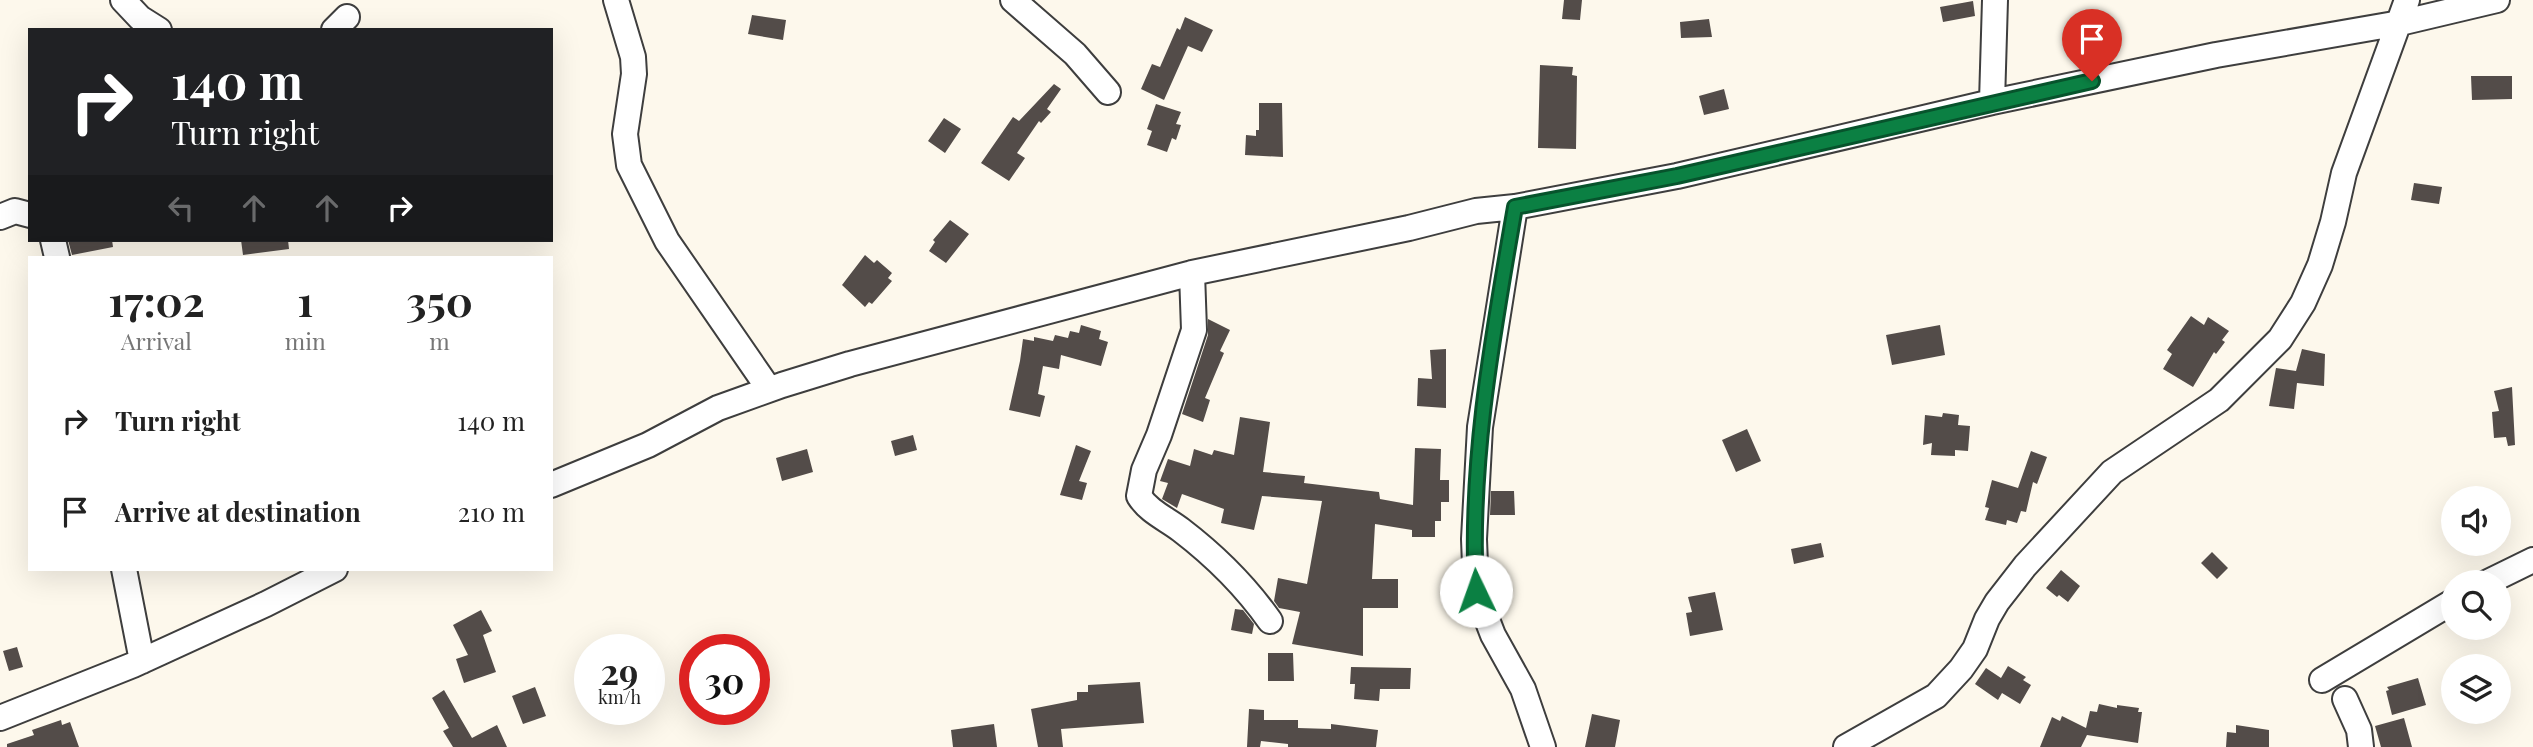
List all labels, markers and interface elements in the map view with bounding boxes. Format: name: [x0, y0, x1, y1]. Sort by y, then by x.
pin: [2062, 9, 2122, 81]
icon: arrive: [2073, 20, 2111, 58]
text: 140 m: [171, 47, 303, 112]
icon: right: [56, 56, 147, 147]
text: Turn right: [171, 110, 319, 153]
icon: left: [162, 189, 200, 227]
icon: ahead: [235, 189, 273, 227]
icon: ahead: [308, 189, 346, 227]
icon: right: [381, 189, 419, 227]
text: 17:02: [108, 272, 205, 328]
text: 1: [297, 272, 313, 328]
text: 350: [406, 272, 473, 328]
text: Arrival: [121, 325, 192, 356]
text: min: [285, 325, 326, 356]
text: m: [429, 325, 450, 356]
icon: right: [56, 402, 94, 440]
text: Turn right: [115, 403, 241, 438]
text: 140 m: [457, 403, 525, 438]
map controls: [2441, 486, 2511, 724]
button: sound: [2441, 486, 2511, 556]
icon: arrive: [56, 493, 94, 531]
text: Arrive at destination: [115, 494, 361, 529]
text: 210 m: [458, 494, 525, 529]
position arrow: [1439, 554, 1513, 628]
button: search: [2441, 570, 2511, 640]
speed limit sign: 30: [679, 634, 770, 725]
text: 29: [601, 647, 638, 694]
button: layers: [2441, 654, 2511, 724]
text: km/h: [598, 685, 641, 709]

